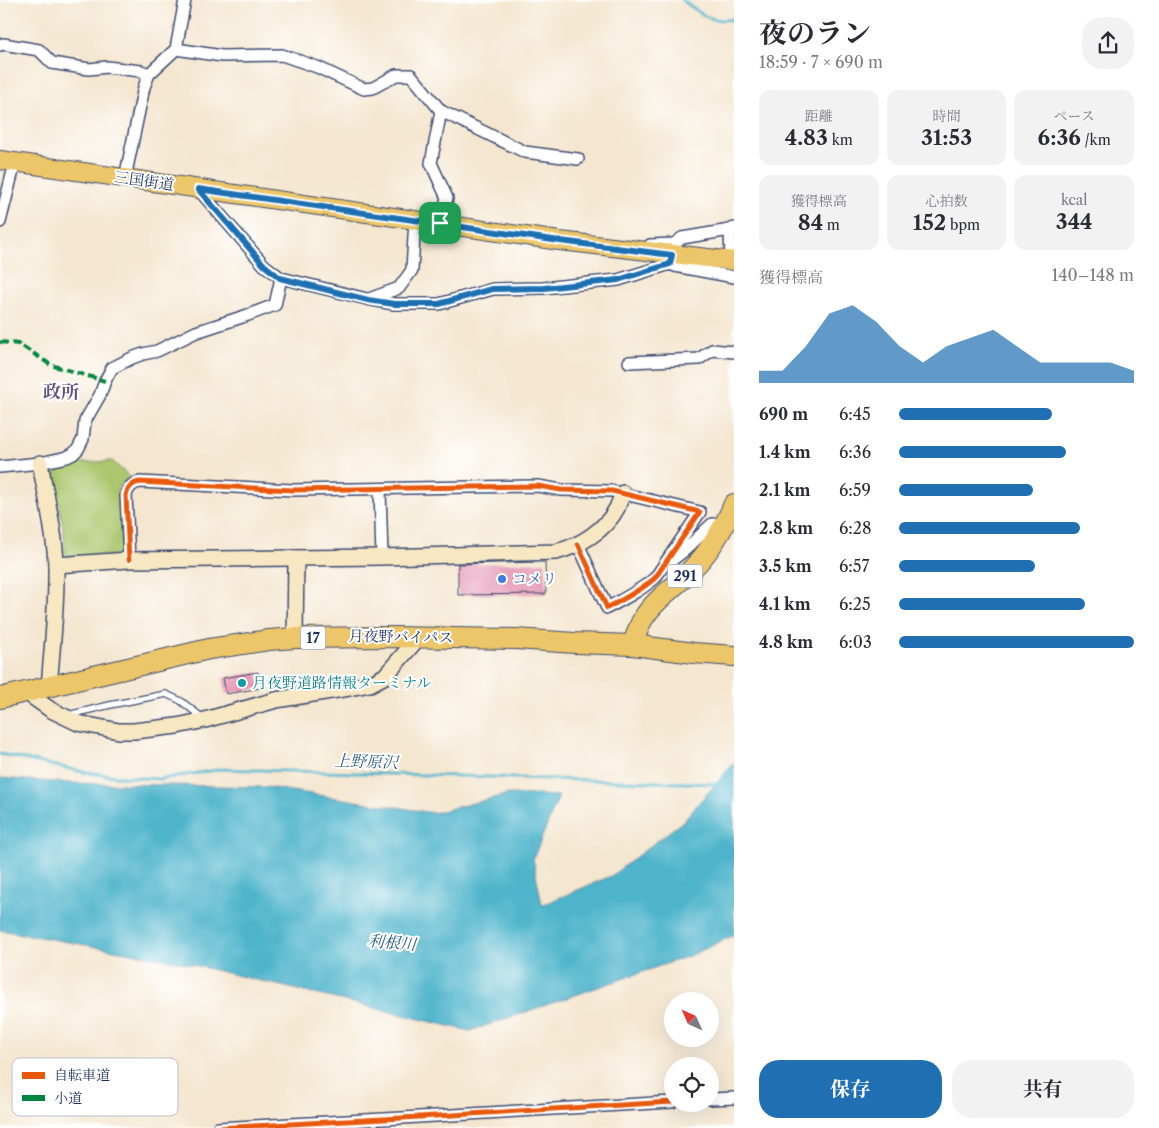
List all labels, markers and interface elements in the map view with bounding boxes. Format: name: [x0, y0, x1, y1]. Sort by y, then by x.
text: 夜のラン: [759, 16, 871, 50]
button: share: [1082, 17, 1134, 69]
text: 18:59 · 7 × 690 m: [759, 52, 883, 72]
text: 距離: [805, 107, 833, 125]
text: 時間: [932, 107, 960, 125]
text: ペース: [1054, 107, 1095, 125]
text: 4.83: [785, 125, 828, 150]
text: 31:53: [921, 125, 972, 150]
text: 6:36: [1038, 125, 1081, 150]
text: km: [828, 131, 853, 149]
text: /km: [1081, 131, 1111, 149]
street label: 三国街道: [113, 167, 175, 194]
text: kcal: [1061, 191, 1087, 209]
text: 獲得標高: [791, 192, 847, 210]
text: 心拍数: [925, 192, 967, 210]
pin: [419, 202, 461, 244]
icon: arrive: [426, 209, 454, 237]
text: 344: [1056, 209, 1093, 234]
text: 84: [798, 210, 823, 235]
text: 152: [913, 210, 946, 235]
text: m: [823, 216, 840, 234]
text: bpm: [946, 216, 980, 234]
text: 140–148 m: [1052, 265, 1134, 285]
text: 獲得標高: [759, 267, 823, 287]
district label: 政所: [43, 381, 79, 403]
text: 690 m: [759, 404, 808, 424]
text: 6:45: [839, 404, 871, 424]
text: 1.4 km: [759, 442, 811, 462]
text: 6:36: [839, 442, 871, 462]
text: 2.1 km: [759, 480, 811, 500]
text: 6:59: [839, 480, 871, 500]
text: 2.8 km: [759, 518, 813, 538]
text: 6:28: [839, 518, 872, 538]
text: 3.5 km: [759, 556, 812, 576]
text: 6:57: [839, 556, 869, 576]
road number: 291: [668, 564, 702, 588]
place label: コメリ: [512, 569, 557, 588]
marker: コメリ: [496, 573, 508, 585]
text: 4.1 km: [759, 594, 811, 614]
text: 6:25: [839, 594, 871, 614]
road number: 17: [300, 626, 326, 650]
street label: 月夜野バイパス: [348, 626, 454, 647]
text: 4.8 km: [759, 632, 813, 652]
text: 6:03: [839, 632, 872, 652]
place label: 月夜野道路情報ターミナル: [252, 673, 431, 692]
marker: 月夜野道路情報ターミナル: [236, 677, 248, 689]
water label: 上野原沢: [334, 750, 400, 772]
water label: 利根川: [367, 930, 419, 954]
north arrow: [664, 992, 719, 1048]
map controls: [664, 992, 719, 1112]
button: locate: [664, 1057, 719, 1112]
legend: [12, 1058, 178, 1116]
button: 保存: [759, 1060, 942, 1118]
button: 共有: [952, 1060, 1134, 1118]
text: 自転車道: [54, 1066, 110, 1084]
text: 小道: [54, 1089, 82, 1107]

